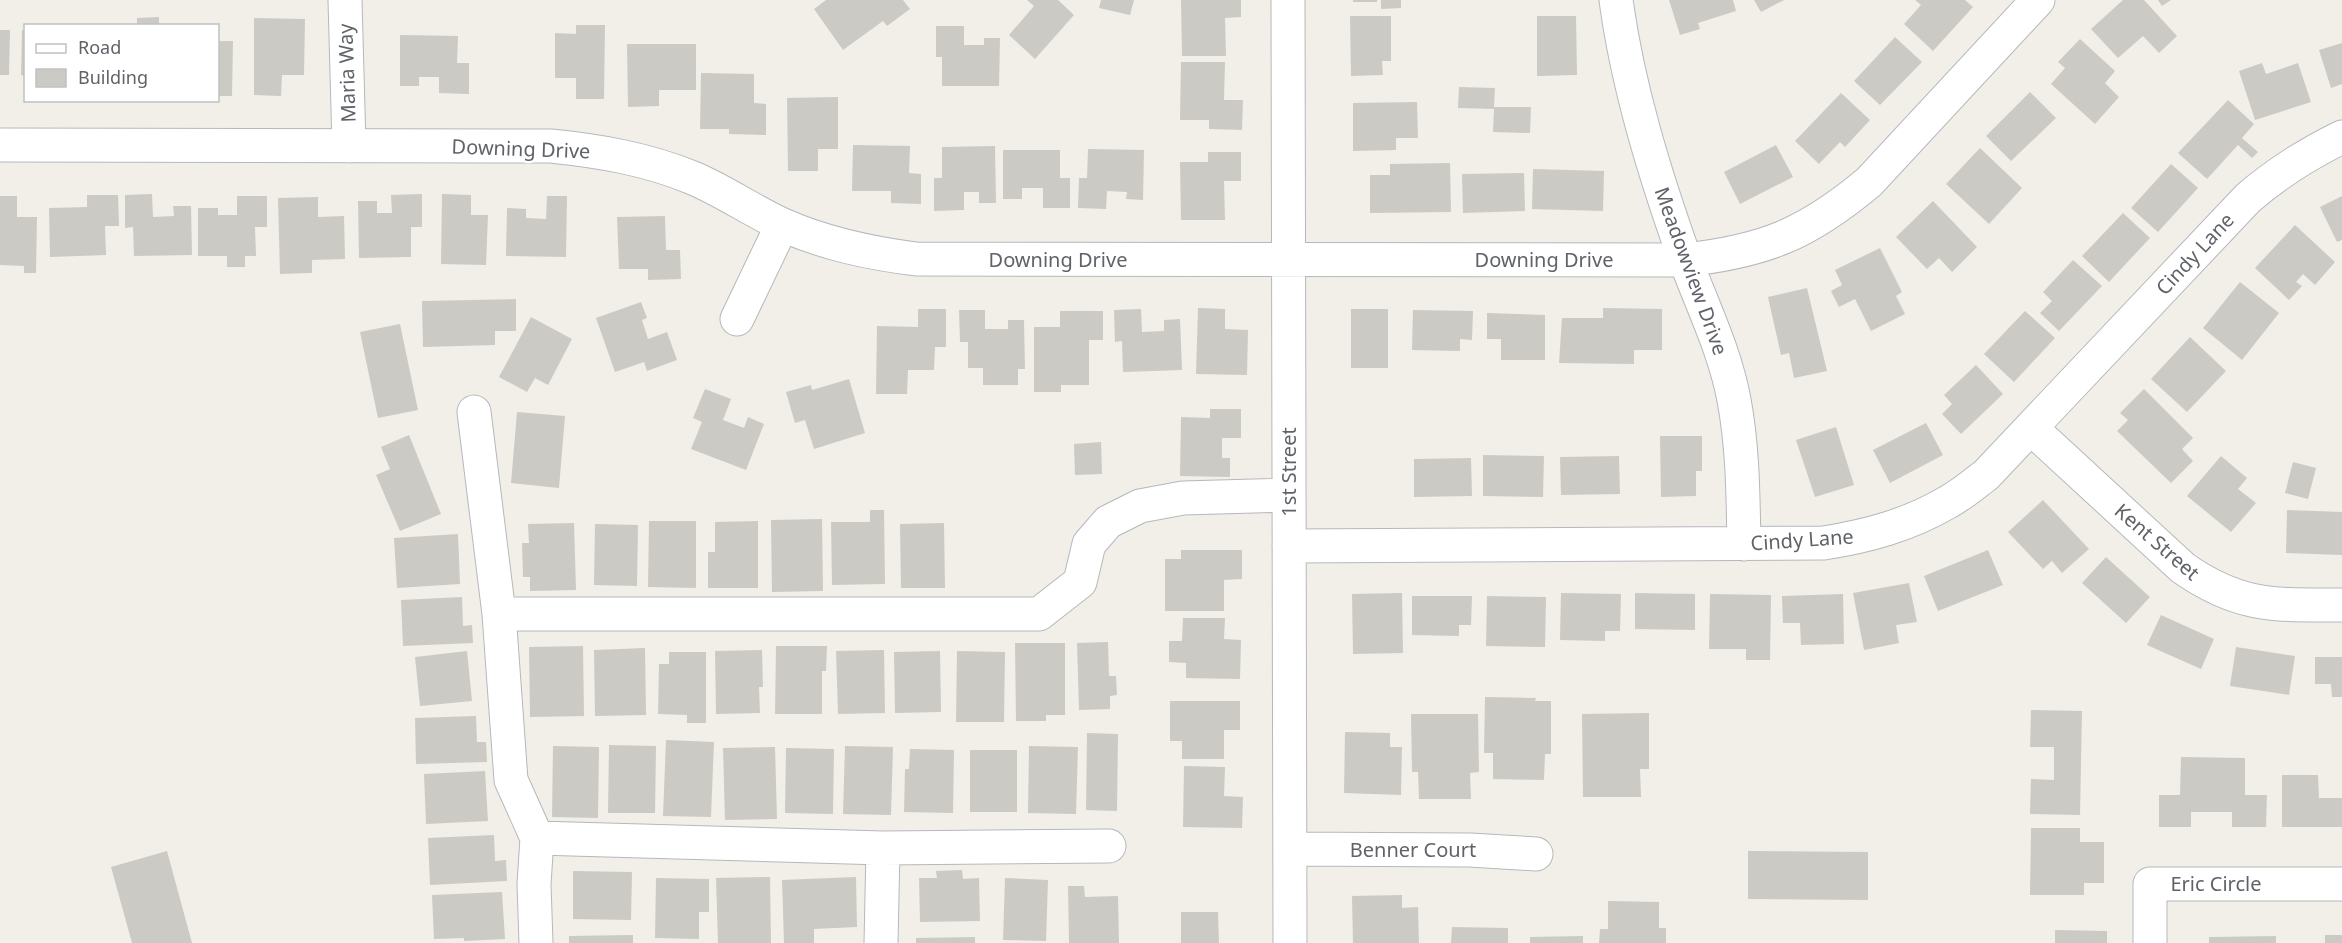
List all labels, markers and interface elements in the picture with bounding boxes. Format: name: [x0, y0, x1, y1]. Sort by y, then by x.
street label: Maria Way: [331, 22, 362, 123]
legend: [24, 24, 219, 102]
text: Road: [78, 35, 121, 59]
text: Building: [78, 65, 148, 89]
street label: Downing Drive: [451, 133, 591, 164]
street label: Meadowview Drive: [1649, 183, 1734, 359]
street label: Cindy Lane: [2150, 207, 2240, 301]
street label: Downing Drive: [989, 246, 1127, 273]
street label: Downing Drive: [1475, 246, 1613, 273]
street label: 1st Street: [1275, 427, 1302, 517]
street label: Kent Street: [2109, 497, 2206, 586]
street label: Cindy Lane: [1750, 522, 1854, 557]
street label: Benner Court: [1350, 836, 1476, 863]
street label: Eric Circle: [2170, 870, 2262, 897]

